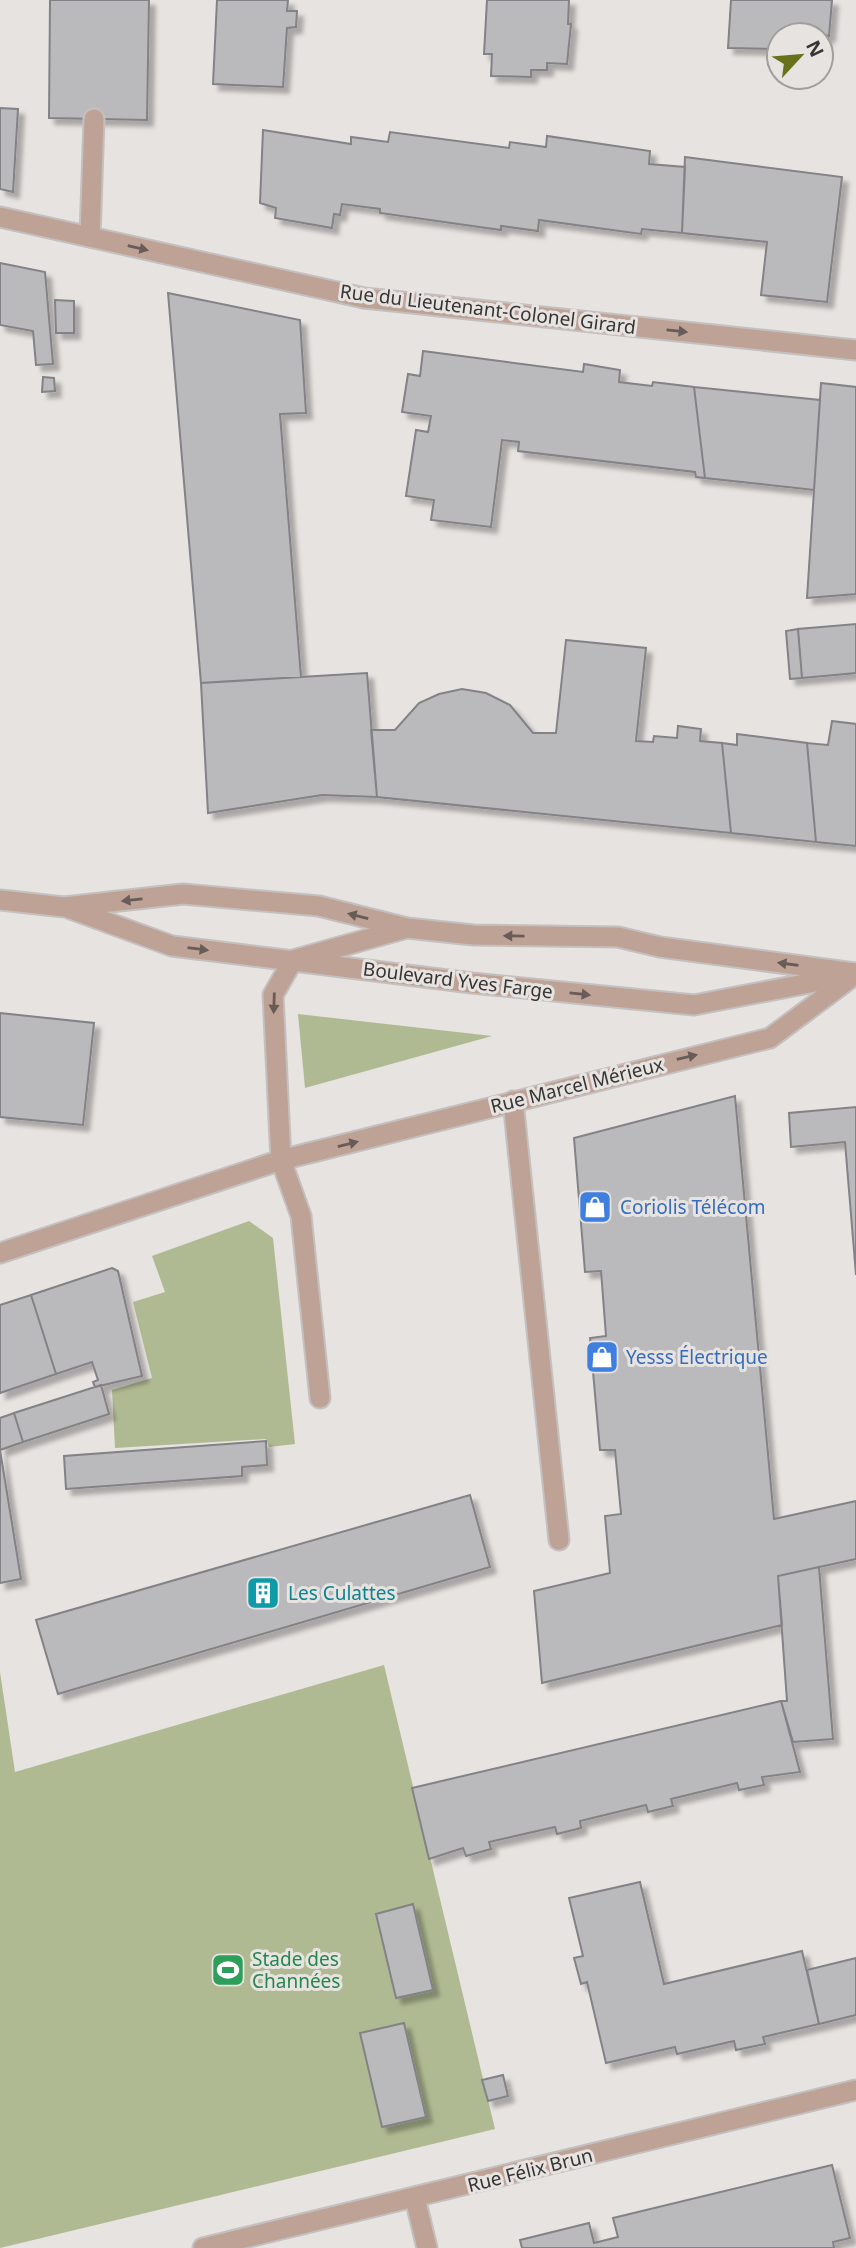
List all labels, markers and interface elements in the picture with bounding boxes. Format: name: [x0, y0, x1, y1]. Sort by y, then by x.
north arrow: [765, 21, 835, 91]
text: N: [800, 36, 830, 61]
one-way arrow: [127, 242, 149, 253]
street label: Rue du Lieutenant-Colonel Girard: [339, 278, 637, 340]
one-way arrow: [666, 326, 688, 337]
one-way arrow: [121, 894, 143, 905]
one-way arrow: [346, 910, 368, 921]
one-way arrow: [503, 930, 525, 941]
one-way arrow: [188, 943, 210, 954]
street label: Boulevard Yves Farge: [362, 955, 554, 1005]
one-way arrow: [777, 959, 799, 970]
one-way arrow: [569, 988, 591, 999]
one-way arrow: [269, 992, 280, 1014]
street label: Rue Marcel Mérieux: [488, 1051, 666, 1119]
one-way arrow: [676, 1051, 698, 1062]
one-way arrow: [337, 1138, 359, 1149]
shop icon: Coriolis Télécom: [576, 1188, 614, 1226]
place label: Coriolis Télécom: [620, 1194, 766, 1220]
shop icon: Yesss Électrique: [583, 1338, 621, 1376]
place label: Yesss Électrique: [626, 1344, 768, 1370]
building icon: Les Culattes: [244, 1574, 282, 1612]
place label: Les Culattes: [288, 1580, 396, 1606]
place label: Stade des Channées: [252, 1946, 340, 1994]
sports icon: Stade des Channées: [209, 1951, 247, 1989]
street label: Rue Félix Brun: [465, 2142, 595, 2198]

